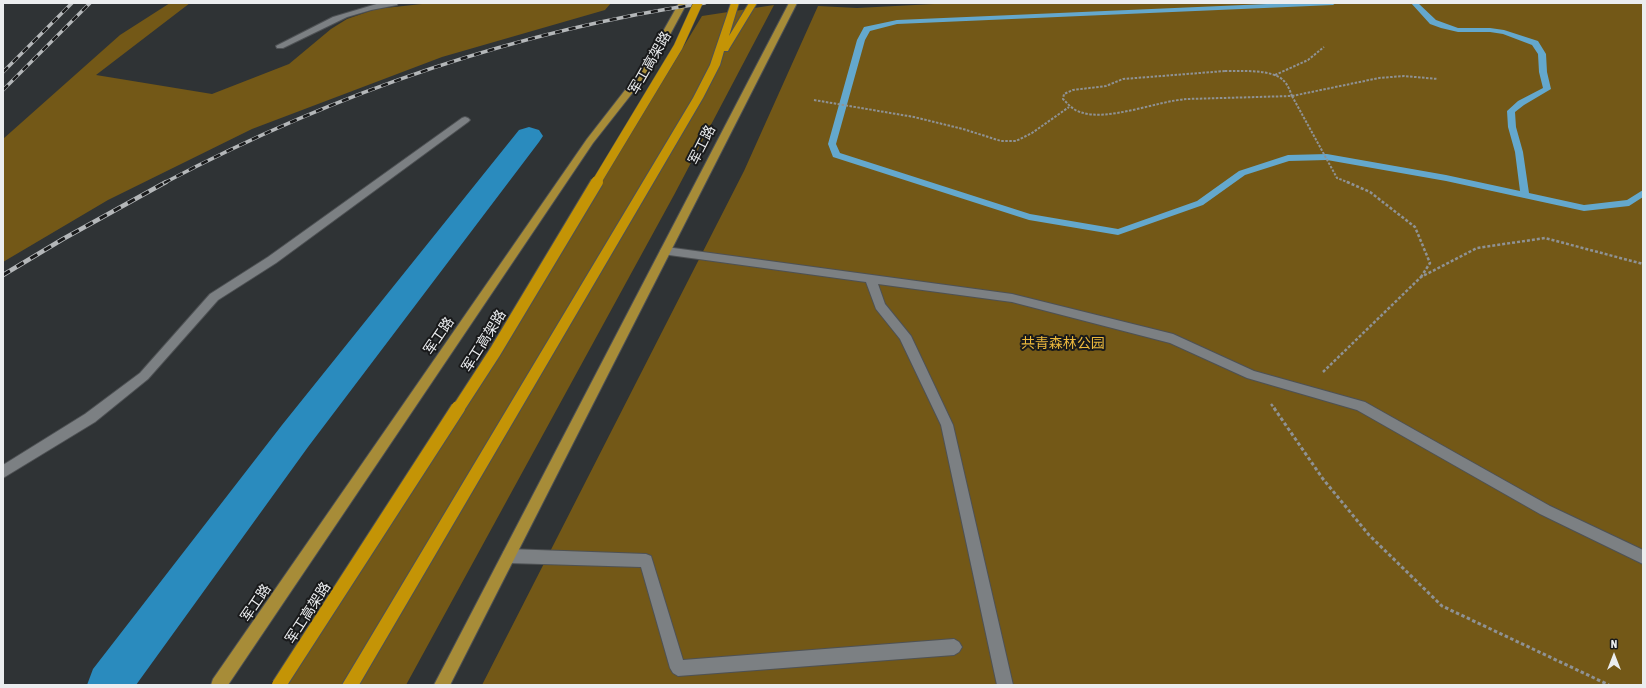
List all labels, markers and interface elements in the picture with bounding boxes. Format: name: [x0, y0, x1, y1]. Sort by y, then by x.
street label: 军工高架路: [625, 28, 675, 98]
street label: 军工路: [685, 122, 719, 168]
street label: 军工高架路: [458, 307, 510, 375]
street label: 军工路: [420, 314, 458, 358]
park label: 共青森林公园: [1021, 336, 1105, 352]
street label: 军工高架路: [282, 579, 334, 647]
street label: 军工路: [237, 581, 275, 625]
north arrow: [1594, 636, 1634, 676]
text: N: [1611, 638, 1617, 650]

